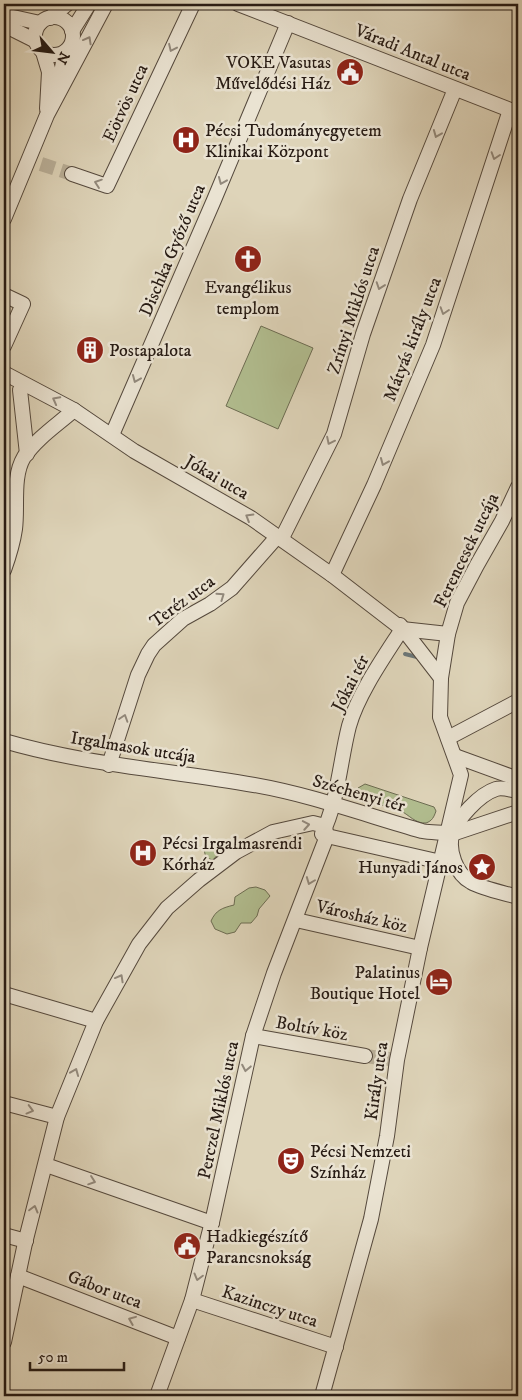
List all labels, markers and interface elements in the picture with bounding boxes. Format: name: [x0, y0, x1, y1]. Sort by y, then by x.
street label: Váradi Antal utca: [351, 19, 474, 86]
north arrow: [28, 28, 78, 78]
one-way arrow: [82, 37, 92, 46]
one-way arrow: [168, 43, 179, 52]
text: N: [52, 48, 73, 67]
place label: VOKE Vasutas Művelődési Ház: [215, 52, 331, 95]
public building icon: VOKE Vasutas Művelődési Ház: [335, 57, 365, 87]
street label: Eötvös utca: [98, 61, 154, 146]
place label: Pécsi Tudományegyetem Klinikai Központ: [205, 120, 382, 163]
hospital icon: Pécsi Tudományegyetem Klinikai Központ: [171, 125, 201, 155]
one-way arrow: [432, 129, 443, 138]
one-way arrow: [490, 152, 500, 160]
one-way arrow: [218, 177, 228, 185]
one-way arrow: [94, 179, 103, 189]
street label: Dischka Győző utca: [135, 181, 211, 320]
street label: Zrínyi Miklós utca: [323, 243, 385, 377]
church icon: Evangélikus templom: [233, 244, 263, 274]
street label: Mátyás király utca: [379, 274, 447, 405]
place label: Evangélikus templom: [204, 277, 292, 320]
one-way arrow: [376, 281, 386, 290]
one-way arrow: [440, 306, 450, 314]
building icon: Postapalota: [75, 335, 105, 365]
place label: Postapalota: [109, 340, 192, 362]
one-way arrow: [132, 374, 143, 383]
one-way arrow: [52, 396, 61, 406]
one-way arrow: [326, 436, 337, 445]
street label: Jókai utca: [179, 450, 253, 505]
one-way arrow: [380, 457, 390, 466]
street label: Ferencesek utcája: [430, 489, 504, 611]
one-way arrow: [245, 514, 254, 524]
street label: Teréz utca: [146, 571, 220, 633]
one-way arrow: [215, 593, 224, 602]
street label: Jókai tér: [326, 651, 375, 717]
one-way arrow: [118, 715, 128, 723]
street label: Irgalmasok utcája: [69, 727, 197, 769]
street label: Széchenyi tér: [310, 770, 408, 818]
one-way arrow: [301, 820, 310, 830]
place label: Pécsi Irgalmasrendi Kórház: [162, 833, 302, 876]
hospital icon: Pécsi Irgalmasrendi Kórház: [128, 838, 158, 868]
place icon: Hunyadi János: [467, 852, 497, 882]
place label: Hunyadi János: [358, 857, 463, 879]
one-way arrow: [306, 876, 317, 885]
street label: Városház köz: [313, 896, 410, 938]
place label: Palatinus Boutique Hotel: [310, 962, 421, 1005]
hotel icon: Palatinus Boutique Hotel: [424, 967, 454, 997]
one-way arrow: [114, 975, 124, 984]
street label: Boltív köz: [274, 1012, 350, 1046]
street label: Perczel Miklós utca: [194, 1039, 244, 1181]
street label: Király utca: [361, 1040, 393, 1122]
one-way arrow: [242, 1063, 252, 1072]
one-way arrow: [69, 1068, 80, 1077]
one-way arrow: [26, 1104, 35, 1115]
place label: Pécsi Nemzeti Színház: [310, 1141, 411, 1184]
theatre icon: Pécsi Nemzeti Színház: [276, 1146, 306, 1176]
one-way arrow: [87, 1175, 96, 1185]
one-way arrow: [28, 1204, 39, 1213]
place label: Hadkiegészítő Parancsnokság: [206, 1226, 311, 1269]
public building icon: Hadkiegészítő Parancsnokság: [172, 1231, 202, 1261]
street label: Gábor utca: [64, 1266, 145, 1314]
one-way arrow: [193, 1273, 204, 1282]
street label: Kazinczy utca: [219, 1281, 321, 1333]
one-way arrow: [128, 1316, 137, 1327]
scale bar: [30, 1340, 124, 1372]
text: 50 m: [38, 1348, 68, 1367]

